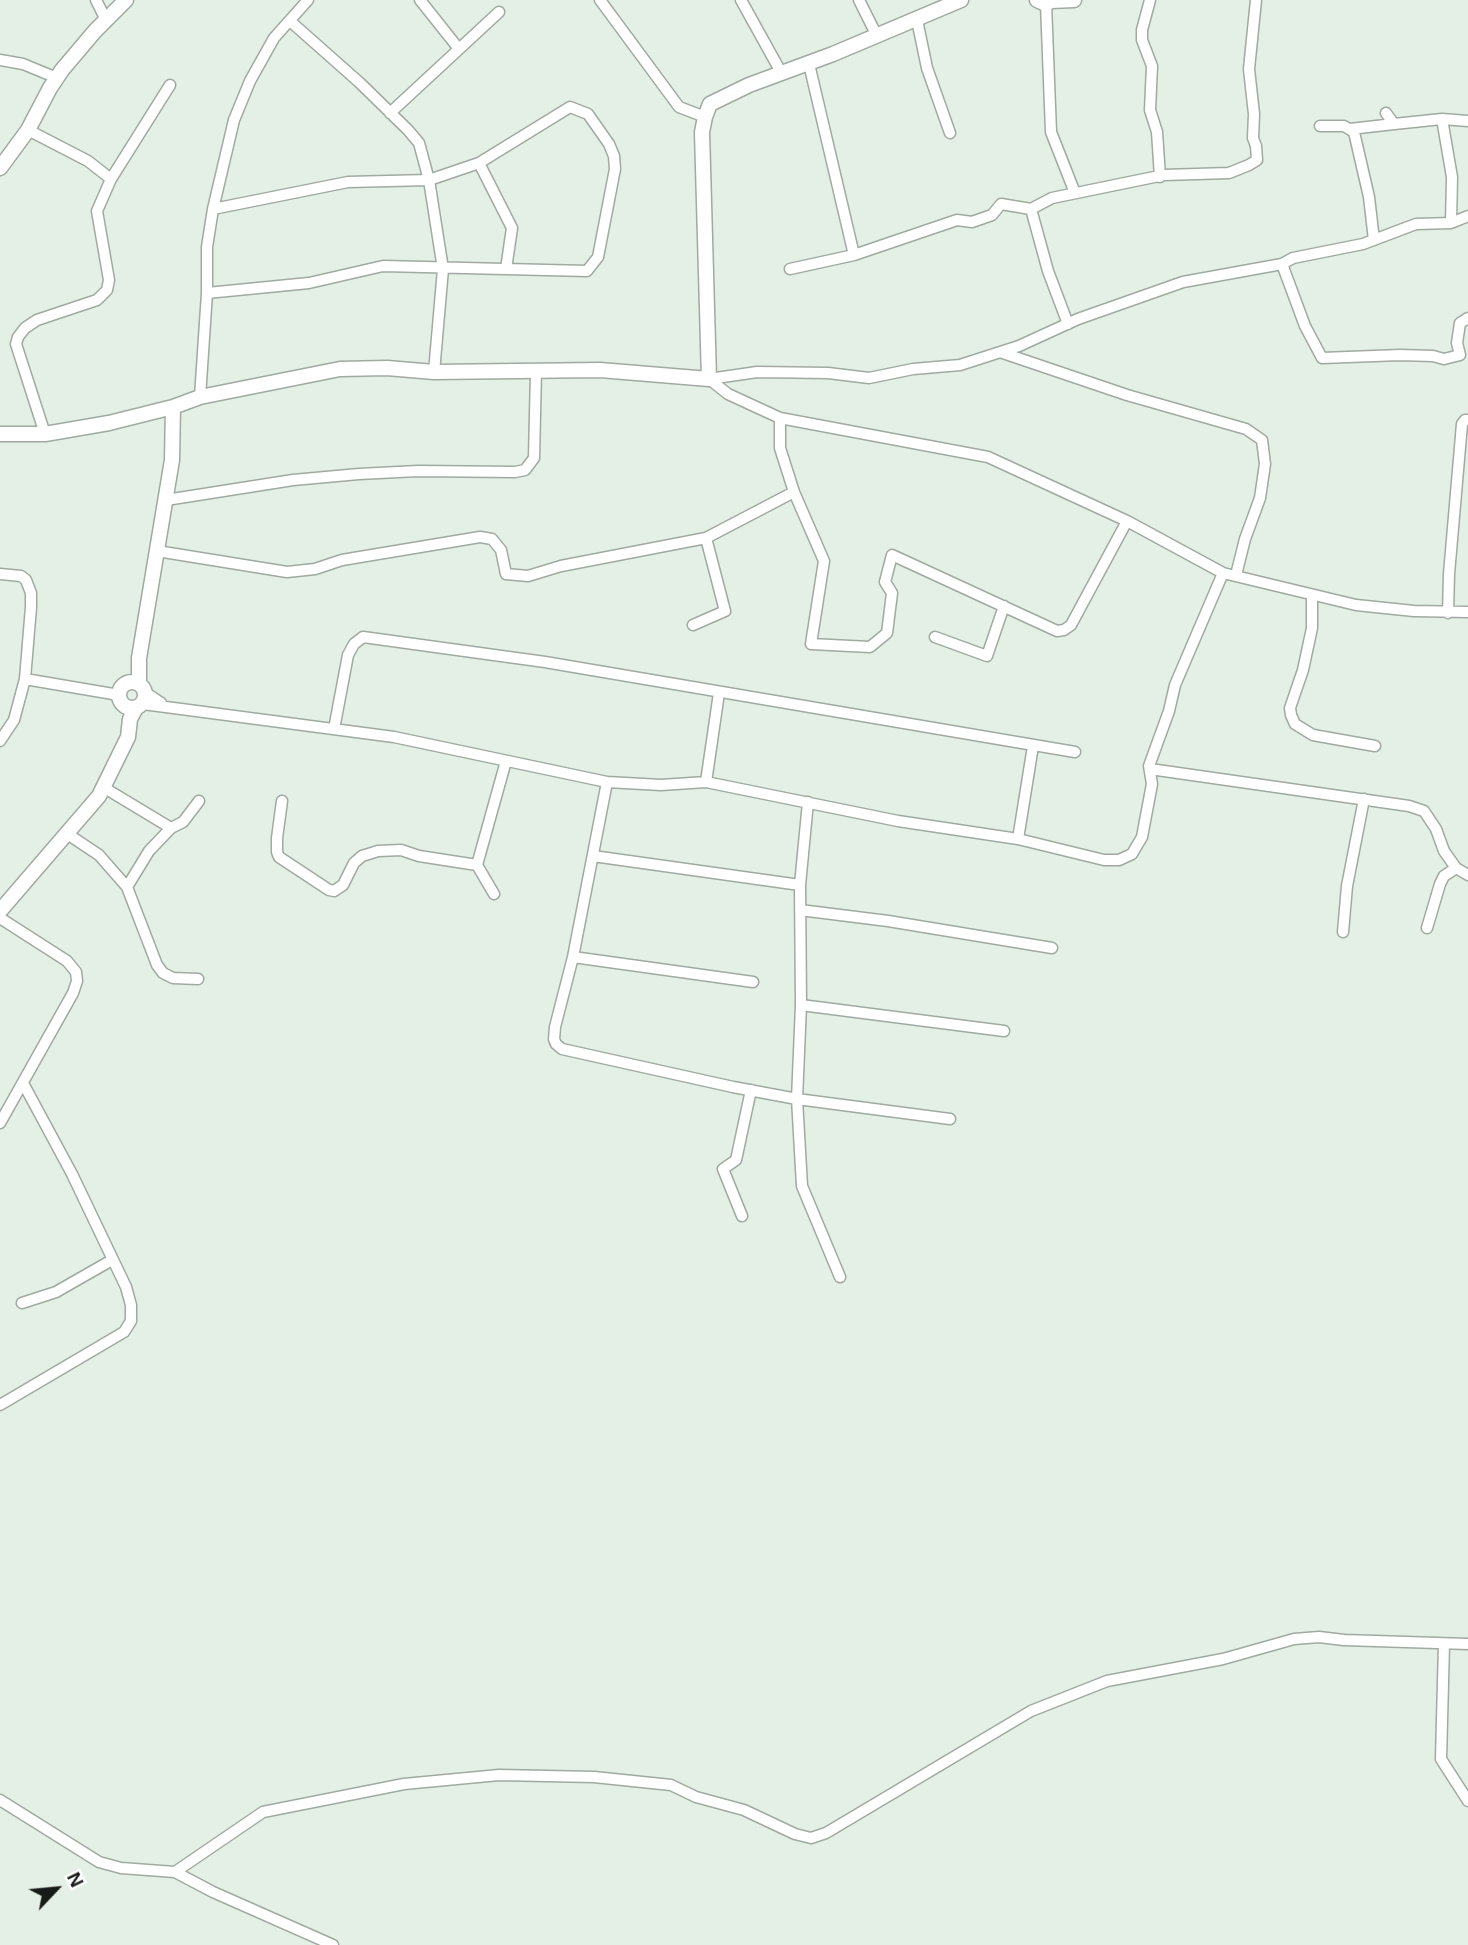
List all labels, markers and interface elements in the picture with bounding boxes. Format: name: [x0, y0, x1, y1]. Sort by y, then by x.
north arrow: [21, 1854, 91, 1924]
text: N: [63, 1869, 88, 1890]

